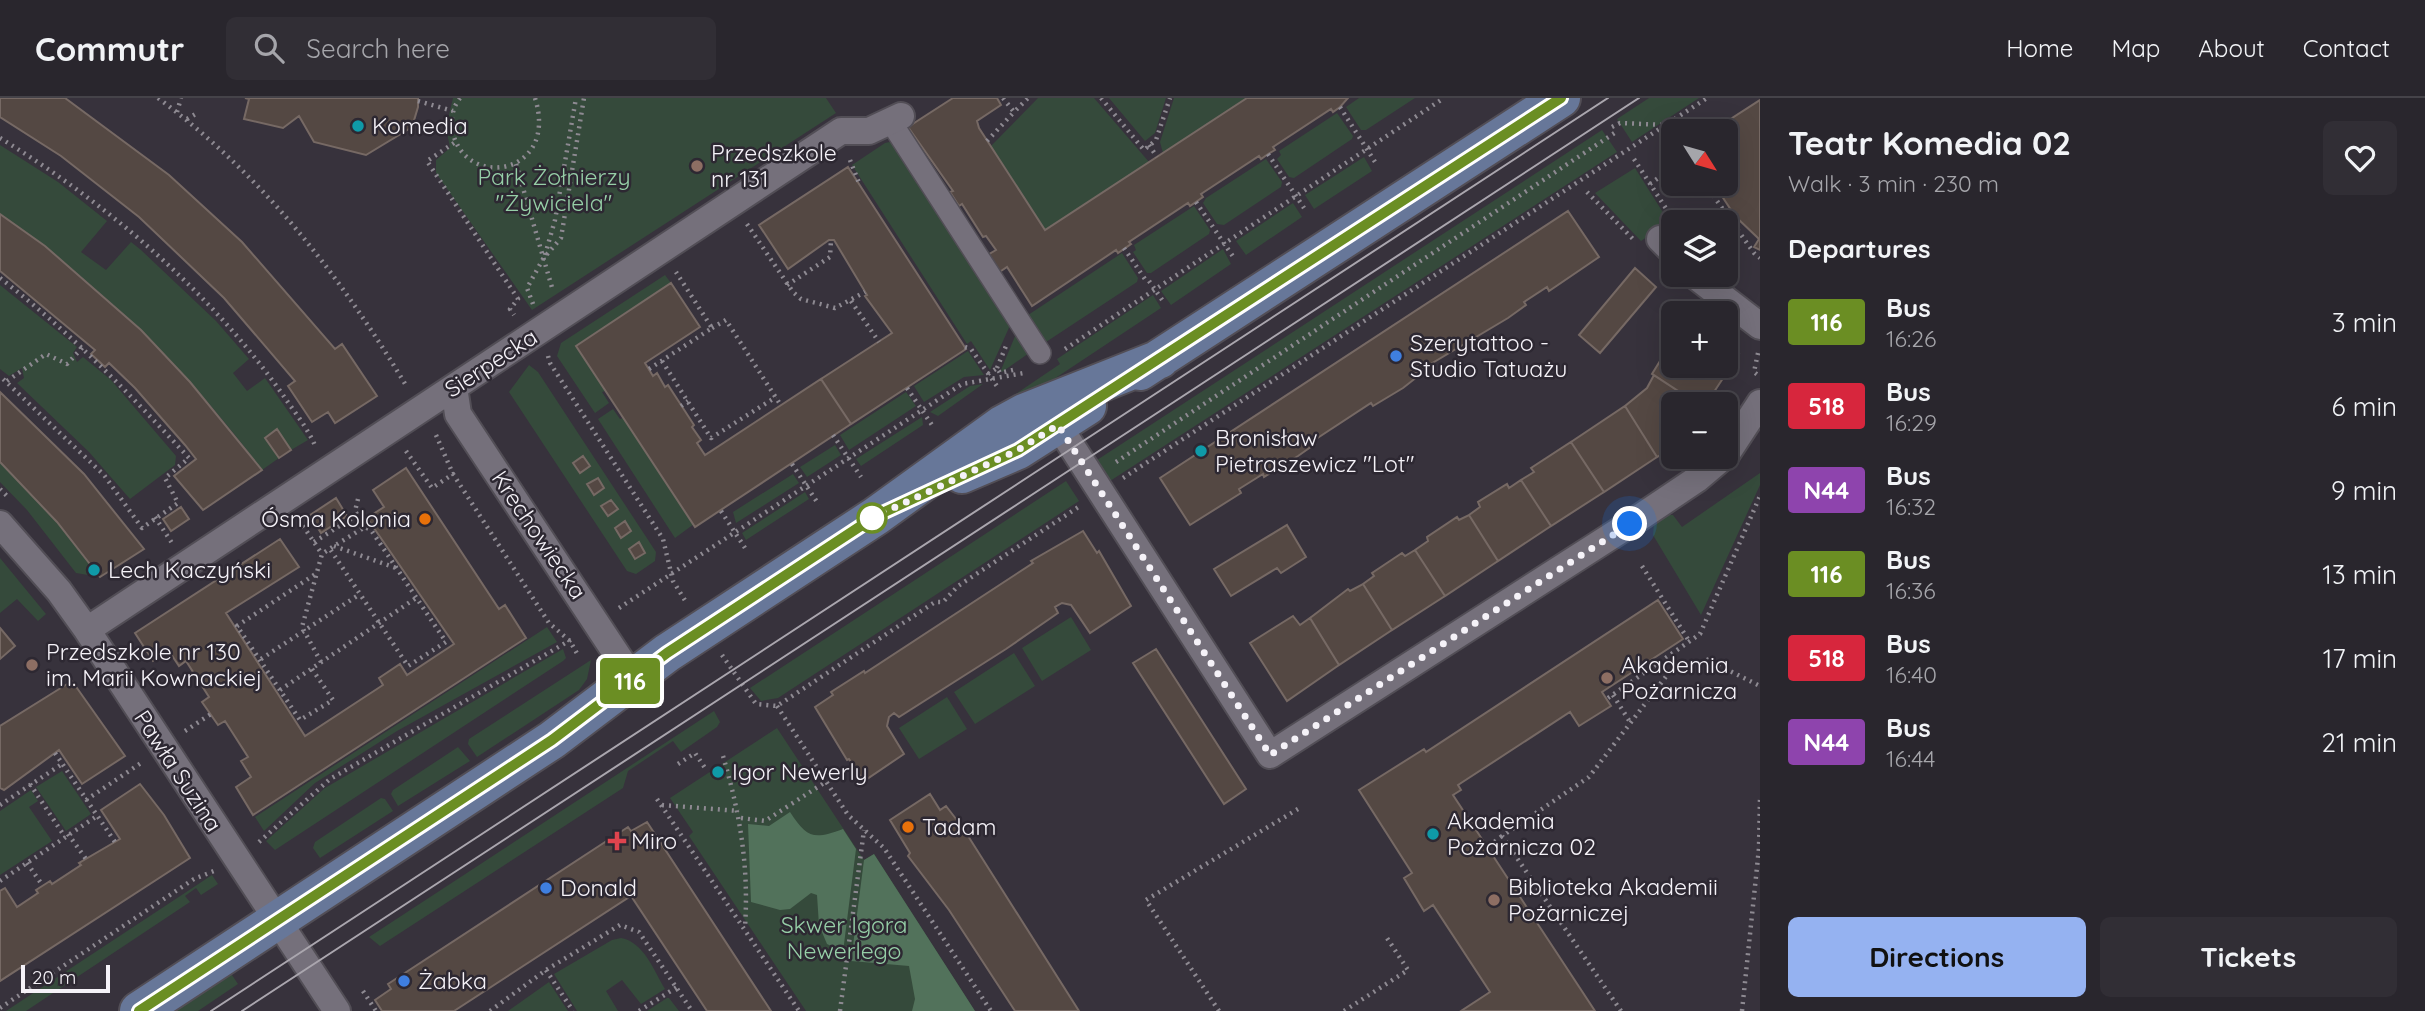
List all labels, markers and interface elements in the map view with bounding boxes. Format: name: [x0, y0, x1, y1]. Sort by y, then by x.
search box: [226, 17, 716, 80]
text: Commutr: [35, 28, 184, 69]
icon: search: [250, 29, 288, 67]
text: Search here: [306, 32, 450, 65]
text: Home: [2006, 33, 2073, 63]
text: Map: [2111, 33, 2160, 63]
text: About: [2198, 33, 2265, 63]
text: Contact: [2303, 33, 2390, 63]
place label: Komedia: [372, 111, 468, 140]
marker: Komedia: [350, 118, 366, 134]
north arrow: [1661, 119, 1738, 196]
map controls: [1661, 119, 1738, 469]
button: heart: [2323, 121, 2397, 195]
text: Teatr Komedia 02: [1788, 122, 2071, 163]
place label: Przedszkole nr 131: [711, 138, 837, 193]
marker: Przedszkole nr 131: [689, 158, 705, 174]
park label: Park Żołnierzy "Żywiciela": [477, 162, 631, 217]
text: Walk · 3 min · 230 m: [1788, 169, 1999, 198]
button: layers: [1661, 210, 1738, 287]
text: Departures: [1788, 232, 1931, 265]
text: Bus: [1886, 291, 1931, 324]
button: +: [1661, 301, 1738, 378]
text: 3 min: [2332, 306, 2397, 339]
text: 116: [1811, 307, 1842, 337]
street label: Sierpecka: [439, 322, 543, 403]
text: 16:26: [1886, 324, 1936, 353]
place label: Szerytattoo - Studio Tatuażu: [1410, 328, 1567, 383]
marker: Szerytattoo - Studio Tatuażu: [1388, 348, 1404, 364]
text: Bus: [1886, 375, 1931, 408]
text: 6 min: [2332, 390, 2397, 423]
text: 518: [1808, 391, 1845, 421]
button: −: [1661, 392, 1738, 469]
text: 16:29: [1886, 408, 1937, 437]
place label: Bronisław Pietraszewicz "Lot": [1215, 423, 1414, 478]
marker: Bronisław Pietraszewicz "Lot": [1193, 443, 1209, 459]
text: Bus: [1886, 459, 1931, 492]
street label: Krechowiecka: [486, 465, 593, 605]
text: 9 min: [2331, 474, 2397, 507]
text: N44: [1804, 475, 1849, 505]
text: 16:32: [1886, 492, 1936, 521]
unlabelled marker: [857, 503, 887, 533]
place label: Ósma Kolonia: [261, 504, 411, 533]
your location: [1612, 506, 1647, 541]
marker: Ósma Kolonia: [417, 511, 433, 527]
text: Bus: [1886, 543, 1931, 576]
place label: Lech Kaczyński: [108, 555, 271, 584]
text: 13 min: [2322, 558, 2397, 591]
text: 116: [1811, 559, 1842, 589]
marker: Lech Kaczyński: [86, 562, 102, 578]
text: 16:36: [1886, 576, 1936, 605]
text: Bus: [1886, 627, 1931, 660]
place label: Przedszkole nr 130 im. Marii Kownackiej: [46, 637, 262, 692]
text: 17 min: [2323, 642, 2397, 675]
text: 518: [1808, 643, 1845, 673]
place label: Akademia Pożarnicza: [1621, 650, 1737, 705]
marker: Przedszkole nr 130 im. Marii Kownackiej: [24, 657, 40, 673]
line badge: 116: [590, 658, 670, 704]
text: 16:40: [1886, 660, 1937, 689]
text: 116: [614, 666, 646, 696]
marker: Akademia Pożarnicza: [1599, 670, 1615, 686]
street label: Pawła Suzina: [128, 704, 229, 837]
text: Bus: [1886, 711, 1931, 744]
text: 21 min: [2322, 726, 2397, 759]
text: N44: [1804, 727, 1849, 757]
text: 16:44: [1886, 744, 1935, 773]
place label: Igor Newerly: [732, 757, 868, 786]
marker: Igor Newerly: [710, 764, 726, 780]
place label: Akademia Pożarnicza 02: [1447, 806, 1596, 861]
place label: Tadam: [922, 812, 996, 841]
marker: Tadam: [900, 819, 916, 835]
place label: Miro: [631, 826, 677, 855]
marker: Akademia Pożarnicza 02: [1425, 826, 1441, 842]
marker: Miro: [609, 833, 625, 849]
place label: Biblioteka Akademii Pożarniczej: [1508, 872, 1718, 927]
place label: Donald: [560, 873, 637, 902]
marker: Donald: [538, 880, 554, 896]
marker: Biblioteka Akademii Pożarniczej: [1486, 892, 1502, 908]
park label: Skwer Igora Newerlego: [781, 910, 907, 965]
button: Directions: [1788, 917, 2086, 997]
button: Tickets: [2100, 917, 2397, 997]
scale bar: [21, 962, 110, 994]
text: 20 m: [32, 965, 76, 989]
place label: Żabka: [418, 966, 487, 995]
marker: Żabka: [396, 973, 412, 989]

